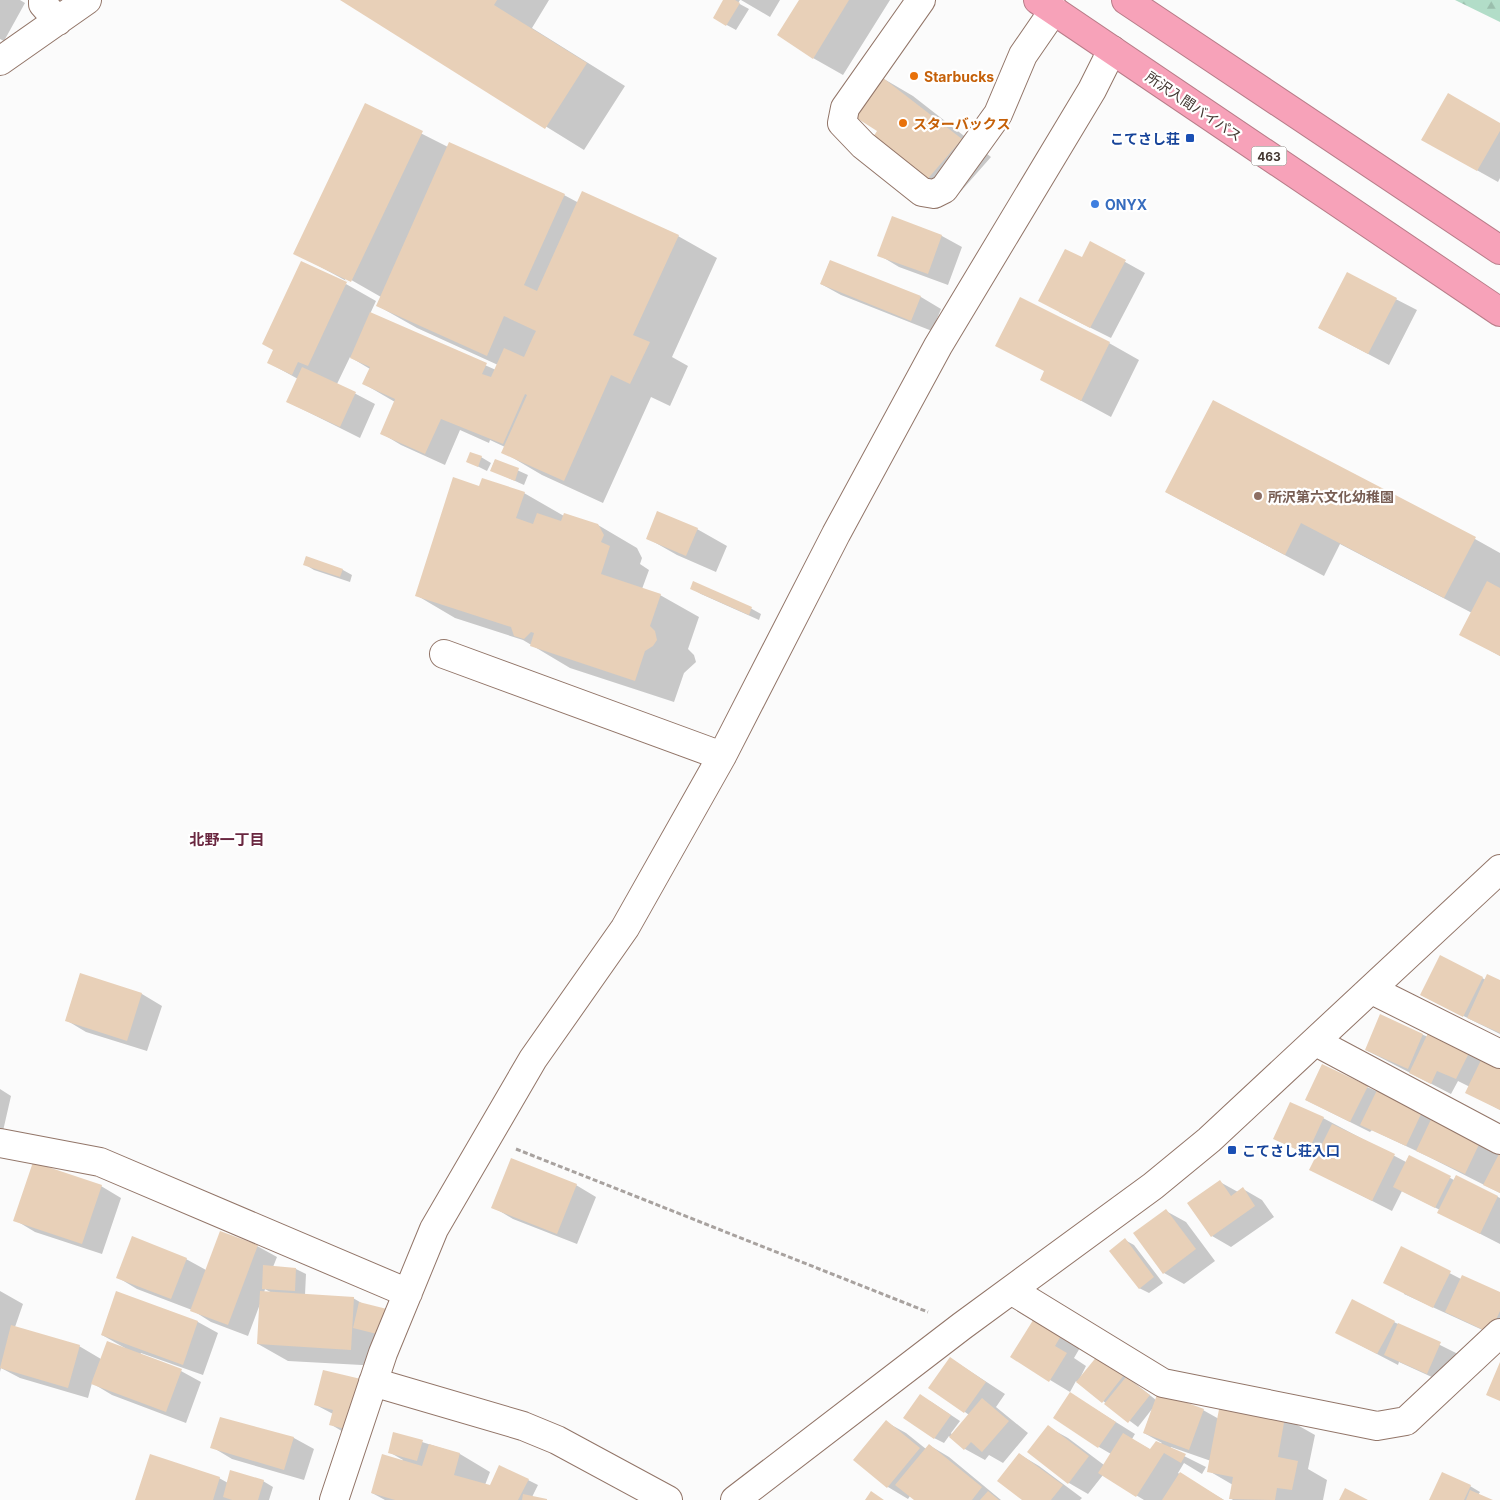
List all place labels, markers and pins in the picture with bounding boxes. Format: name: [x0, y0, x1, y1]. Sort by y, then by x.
place label: Starbucks: [924, 68, 994, 85]
marker: Starbucks: [908, 70, 920, 82]
place label: スターバックス: [913, 115, 1010, 132]
marker: スターバックス: [897, 117, 909, 129]
place label: こてさし荘: [1110, 130, 1180, 147]
marker: こてさし荘: [1184, 132, 1196, 144]
place label: ONYX: [1105, 196, 1147, 213]
marker: ONYX: [1089, 198, 1101, 210]
place label: 所沢第六文化幼稚園: [1268, 488, 1394, 505]
marker: 所沢第六文化幼稚園: [1252, 490, 1264, 502]
place label: こてさし荘入口: [1242, 1142, 1340, 1159]
marker: こてさし荘入口: [1226, 1144, 1238, 1156]

